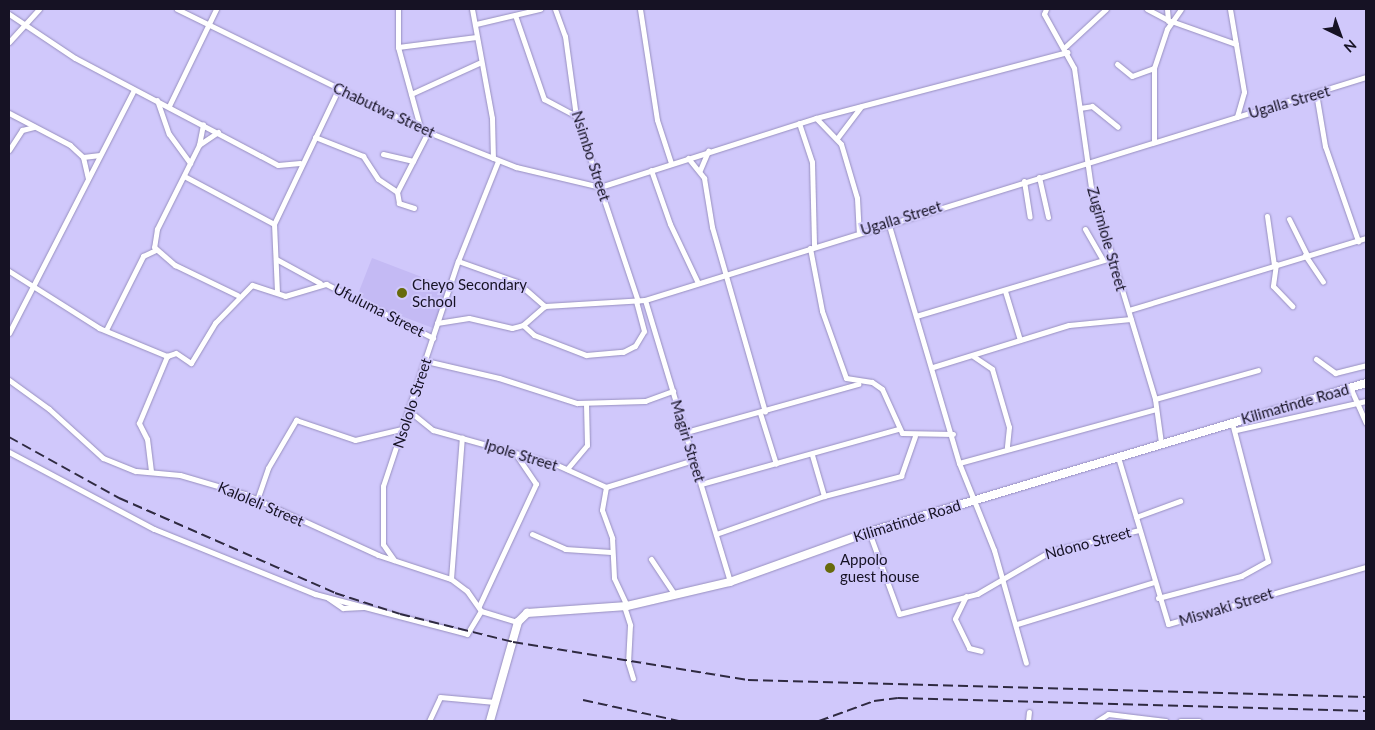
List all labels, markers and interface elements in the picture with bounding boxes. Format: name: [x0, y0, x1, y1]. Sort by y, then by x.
north arrow: [1315, 10, 1365, 60]
text: N: [1341, 37, 1360, 56]
street label: Chabutwa Street: [330, 79, 438, 141]
street label: Ugalla Street: [1246, 82, 1332, 122]
street label: Nsimbo Street: [568, 109, 614, 203]
street label: Zugimlole Street: [1084, 185, 1130, 293]
street label: Ugalla Street: [858, 197, 944, 239]
place label: Cheyo Secondary School: [412, 275, 527, 310]
street label: Ufuluma Street: [331, 279, 427, 341]
marker: Cheyo Secondary School: [396, 287, 408, 299]
street label: Nsololo Street: [389, 356, 435, 450]
street label: Kilimatinde Road: [1239, 380, 1351, 428]
street label: Magiri Street: [667, 398, 709, 484]
street label: Ipole Street: [482, 435, 560, 475]
street label: Kaloleli Street: [215, 478, 307, 530]
street label: Kilimatinde Road: [851, 496, 963, 546]
street label: Ndono Street: [1043, 523, 1133, 563]
place label: Appolo guest house: [840, 550, 919, 585]
marker: Appolo guest house: [824, 562, 836, 574]
street label: Miswaki Street: [1177, 584, 1275, 630]

